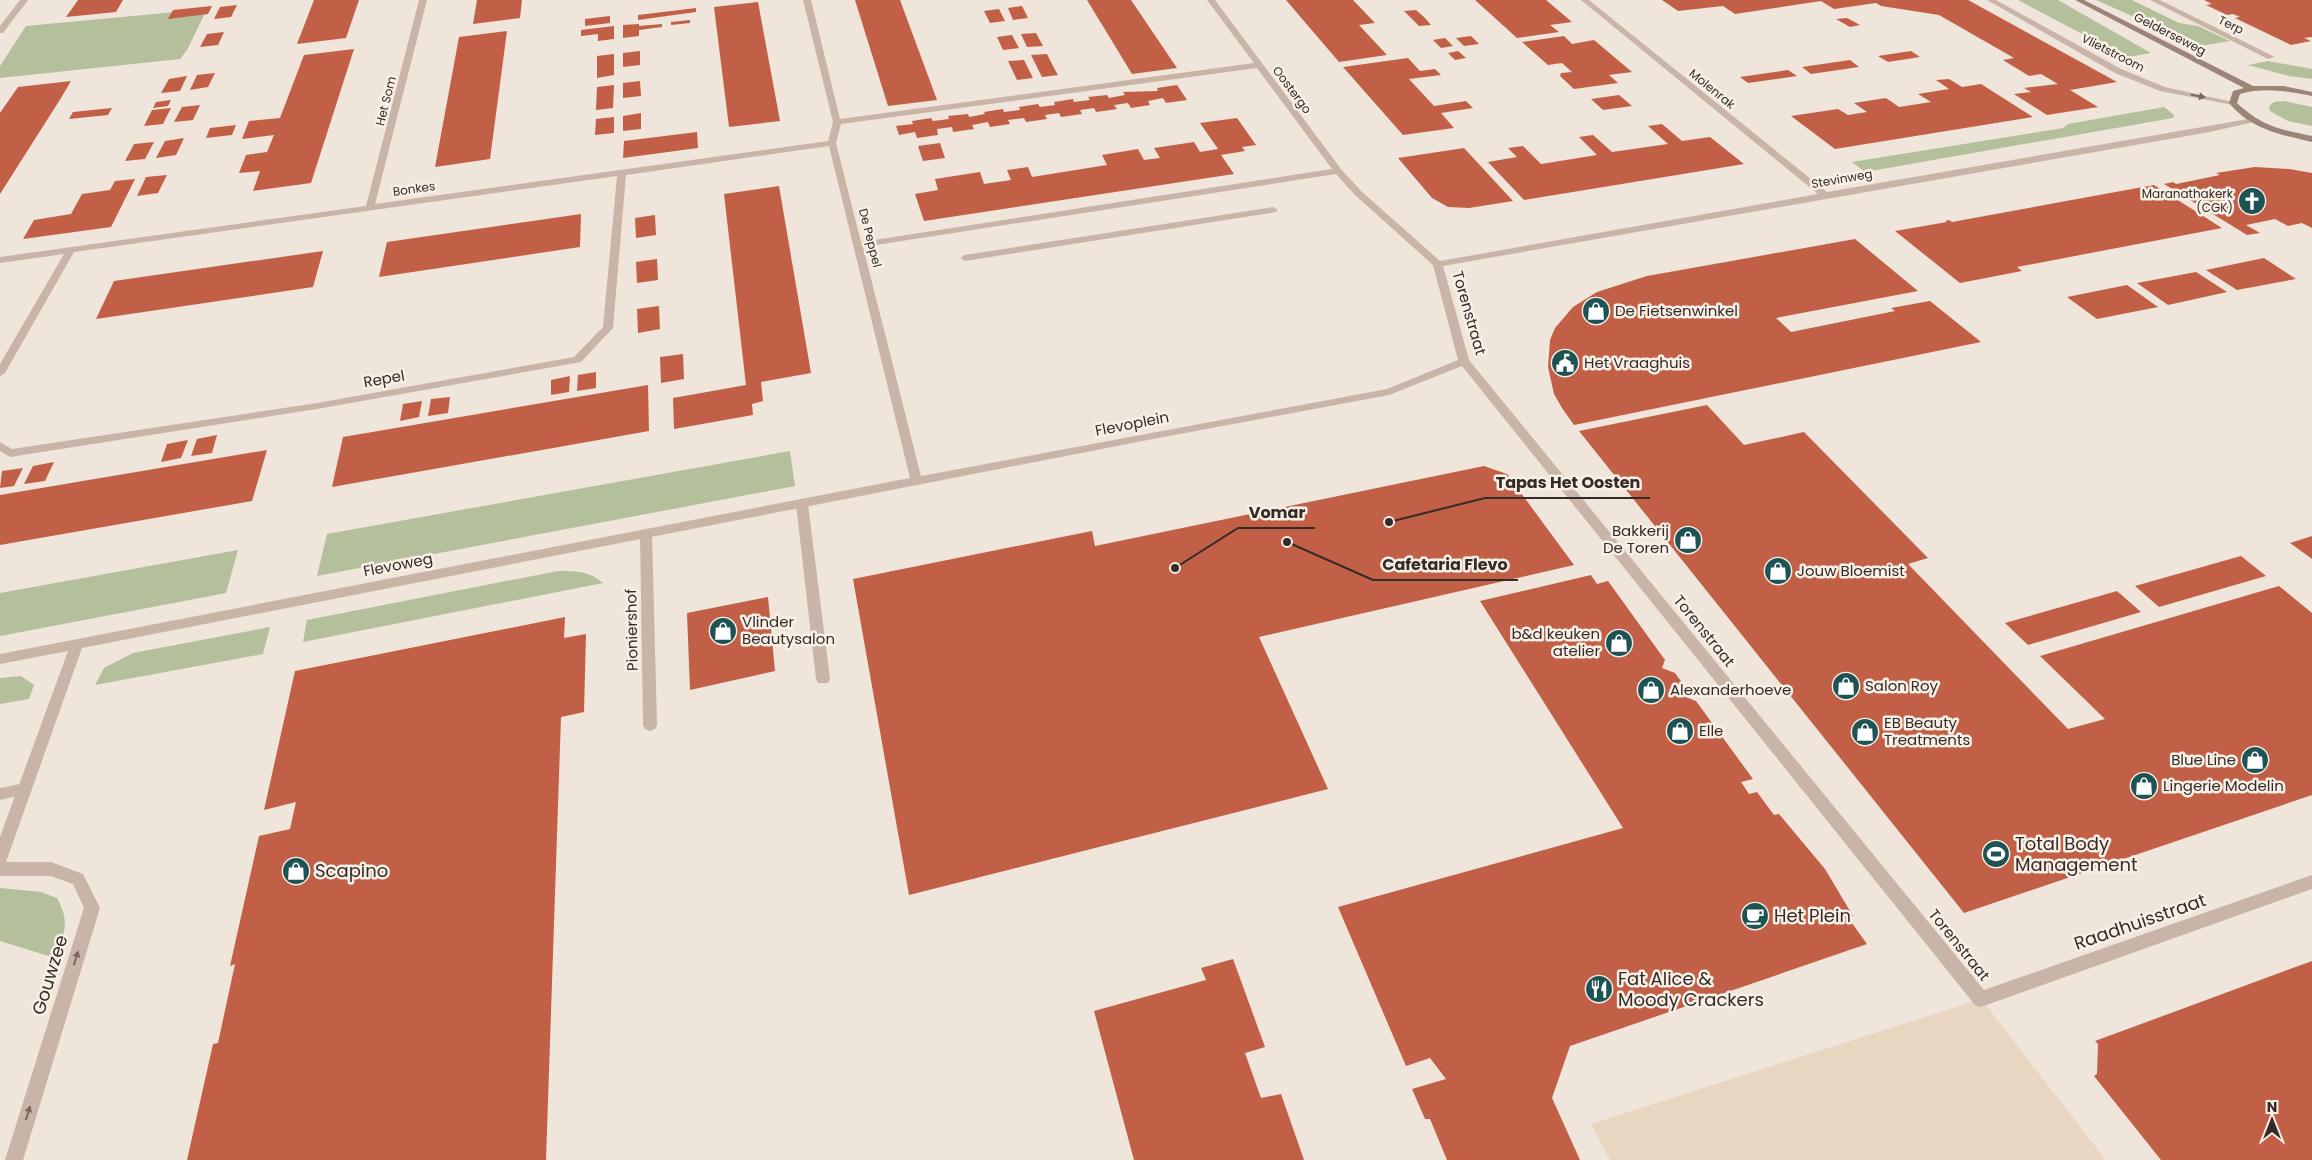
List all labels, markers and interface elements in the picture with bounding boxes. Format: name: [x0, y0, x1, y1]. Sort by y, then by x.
street label: Gelderseweg: [2131, 8, 2209, 59]
street label: Terp: [2216, 11, 2247, 38]
street label: Vlietstroom: [2079, 29, 2148, 76]
street label: Oostergo: [1269, 62, 1316, 117]
street label: Molenrak: [1686, 65, 1740, 113]
street label: Het Som: [371, 74, 400, 127]
one-way arrow: [2190, 92, 2205, 100]
street label: Stevinweg: [1810, 165, 1874, 192]
street label: Bonkes: [392, 177, 436, 200]
place label: Maranathakerk (CGK): [2142, 185, 2234, 216]
church icon: Maranathakerk (CGK): [2237, 186, 2267, 216]
street label: De Peppel: [855, 207, 886, 269]
street label: Torenstraat: [1447, 268, 1492, 357]
shop icon: De Fietsenwinkel: [1581, 296, 1611, 326]
place label: De Fietsenwinkel: [1615, 300, 1738, 321]
public building icon: Het Vraaghuis: [1550, 348, 1580, 378]
place label: Het Vraaghuis: [1584, 352, 1690, 373]
street label: Repel: [362, 365, 406, 392]
street label: Flevoplein: [1093, 406, 1171, 441]
callout: Tapas Het Oosten: [1485, 467, 1650, 498]
text: Tapas Het Oosten: [1496, 471, 1640, 494]
callout: Vomar: [1238, 497, 1315, 528]
text: Vomar: [1249, 501, 1305, 524]
place label: Bakkerij De Toren: [1603, 520, 1669, 558]
shop icon: Bakkerij De Toren: [1673, 525, 1703, 555]
street label: Flevoweg: [361, 547, 434, 582]
callout: Cafetaria Flevo: [1373, 549, 1518, 580]
text: Cafetaria Flevo: [1382, 553, 1508, 576]
shop icon: Jouw Bloemist: [1763, 556, 1793, 586]
place label: Jouw Bloemist: [1797, 560, 1905, 581]
street label: Pioniershof: [620, 589, 643, 671]
street label: Torenstraat: [1669, 590, 1740, 671]
place label: Vlinder Beautysalon: [742, 611, 835, 649]
shop icon: Vlinder Beautysalon: [708, 616, 738, 646]
place label: b&d keuken atelier: [1511, 623, 1600, 661]
shop icon: b&d keuken atelier: [1604, 628, 1634, 658]
shop icon: Salon Roy: [1831, 671, 1861, 701]
shop icon: Alexanderhoeve: [1636, 675, 1666, 705]
place label: Salon Roy: [1865, 675, 1939, 696]
place label: Alexanderhoeve: [1670, 679, 1791, 700]
place label: EB Beauty Treatments: [1884, 712, 1970, 750]
shop icon: Elle: [1665, 716, 1695, 746]
shop icon: EB Beauty Treatments: [1850, 717, 1880, 747]
place label: Elle: [1699, 720, 1723, 741]
shop icon: Blue Line: [2240, 745, 2270, 775]
place label: Blue Line: [2171, 749, 2236, 770]
shop icon: Lingerie Modelin: [2129, 771, 2159, 801]
place label: Lingerie Modelin: [2163, 775, 2284, 796]
place label: Total Body Management: [2015, 831, 2137, 877]
sports icon: Total Body Management: [1981, 839, 2011, 869]
shop icon: Scapino: [281, 856, 311, 886]
place label: Scapino: [315, 858, 388, 883]
street label: Raadhuisstraat: [2071, 887, 2209, 956]
cafe icon: Het Plein: [1740, 901, 1770, 931]
place label: Het Plein: [1774, 903, 1851, 928]
street label: Torenstraat: [1924, 904, 1995, 985]
street label: Gouwzee: [26, 932, 74, 1018]
one-way arrow: [73, 951, 81, 966]
place label: Fat Alice & Moody Crackers: [1618, 966, 1764, 1012]
restaurant icon: Fat Alice & Moody Crackers: [1584, 974, 1614, 1004]
north arrow: [2247, 1095, 2297, 1145]
text: N: [2267, 1097, 2277, 1117]
one-way arrow: [25, 1106, 33, 1121]

